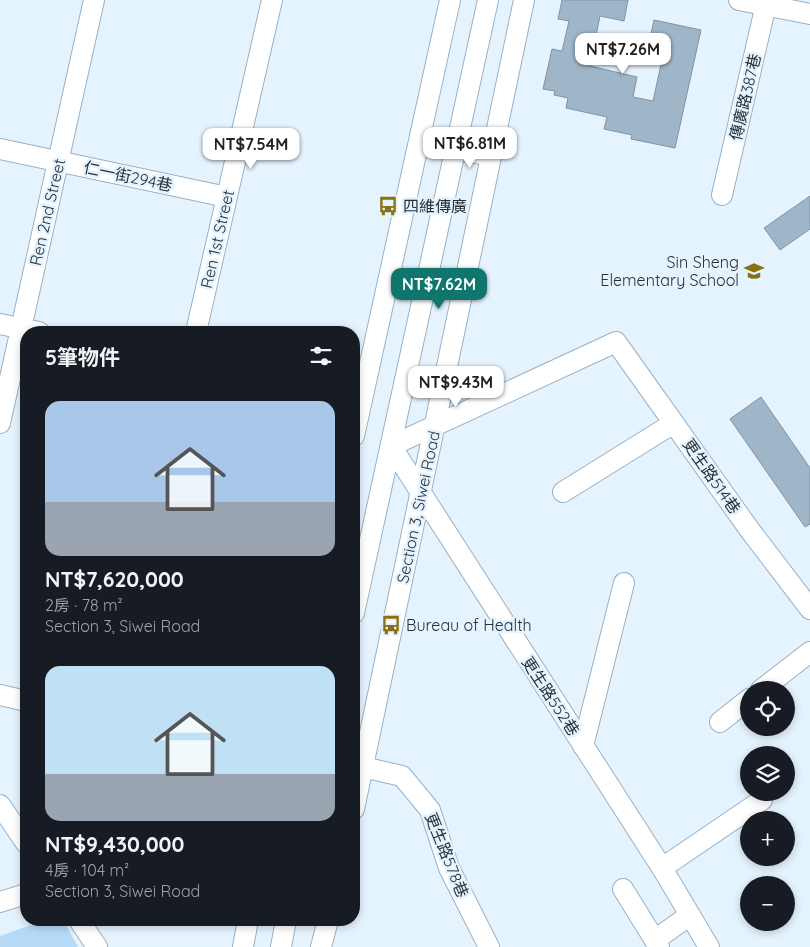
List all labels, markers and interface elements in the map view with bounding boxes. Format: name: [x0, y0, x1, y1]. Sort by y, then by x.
pin: NT$7.26M: [571, 32, 675, 75]
text: NT$7.26M: [586, 39, 660, 59]
street label: 傳廣路387巷: [725, 52, 765, 142]
pin: NT$6.81M: [418, 126, 522, 169]
pin: NT$7.54M: [199, 128, 303, 170]
text: NT$6.81M: [434, 133, 506, 153]
text: NT$7.54M: [214, 134, 288, 154]
street label: Ren 2nd Street: [25, 157, 69, 267]
street label: 仁一街294巷: [82, 157, 174, 195]
street label: Ren 1st Street: [196, 188, 238, 290]
bus stop icon: 四維傳廣: [377, 195, 399, 217]
place label: 四維傳廣: [403, 196, 467, 216]
place label: Sin Sheng Elementary School: [600, 252, 739, 290]
school or university icon: Sin Sheng Elementary School: [743, 260, 765, 282]
pin: NT$7.62M: [387, 268, 491, 310]
text: NT$7.62M: [402, 274, 476, 294]
icon: filters: [307, 342, 335, 370]
text: 5筆物件: [45, 344, 120, 370]
pin: NT$9.43M: [404, 366, 508, 408]
text: NT$9.43M: [419, 372, 493, 392]
street label: Section 3, Siwei Road: [392, 429, 444, 585]
icon: home: [145, 434, 235, 524]
street label: 更生路514巷: [679, 435, 745, 517]
text: NT$7,620,000: [45, 566, 184, 592]
text: 2房 · 78 m²: [45, 595, 123, 615]
bus stop icon: Bureau of Health: [380, 614, 402, 636]
place label: Bureau of Health: [406, 615, 532, 635]
text: Section 3, Siwei Road: [45, 616, 200, 636]
street label: 更生路552巷: [518, 653, 584, 739]
map controls: [740, 681, 795, 931]
button: locate: [740, 681, 795, 736]
icon: home: [145, 699, 235, 789]
button: layers: [740, 746, 795, 801]
street label: 更生路578巷: [421, 810, 473, 900]
button: +: [740, 811, 795, 866]
text: NT$9,430,000: [45, 831, 184, 857]
text: 4房 · 104 m²: [45, 860, 129, 880]
button: −: [740, 876, 795, 931]
text: Section 3, Siwei Road: [45, 881, 200, 901]

